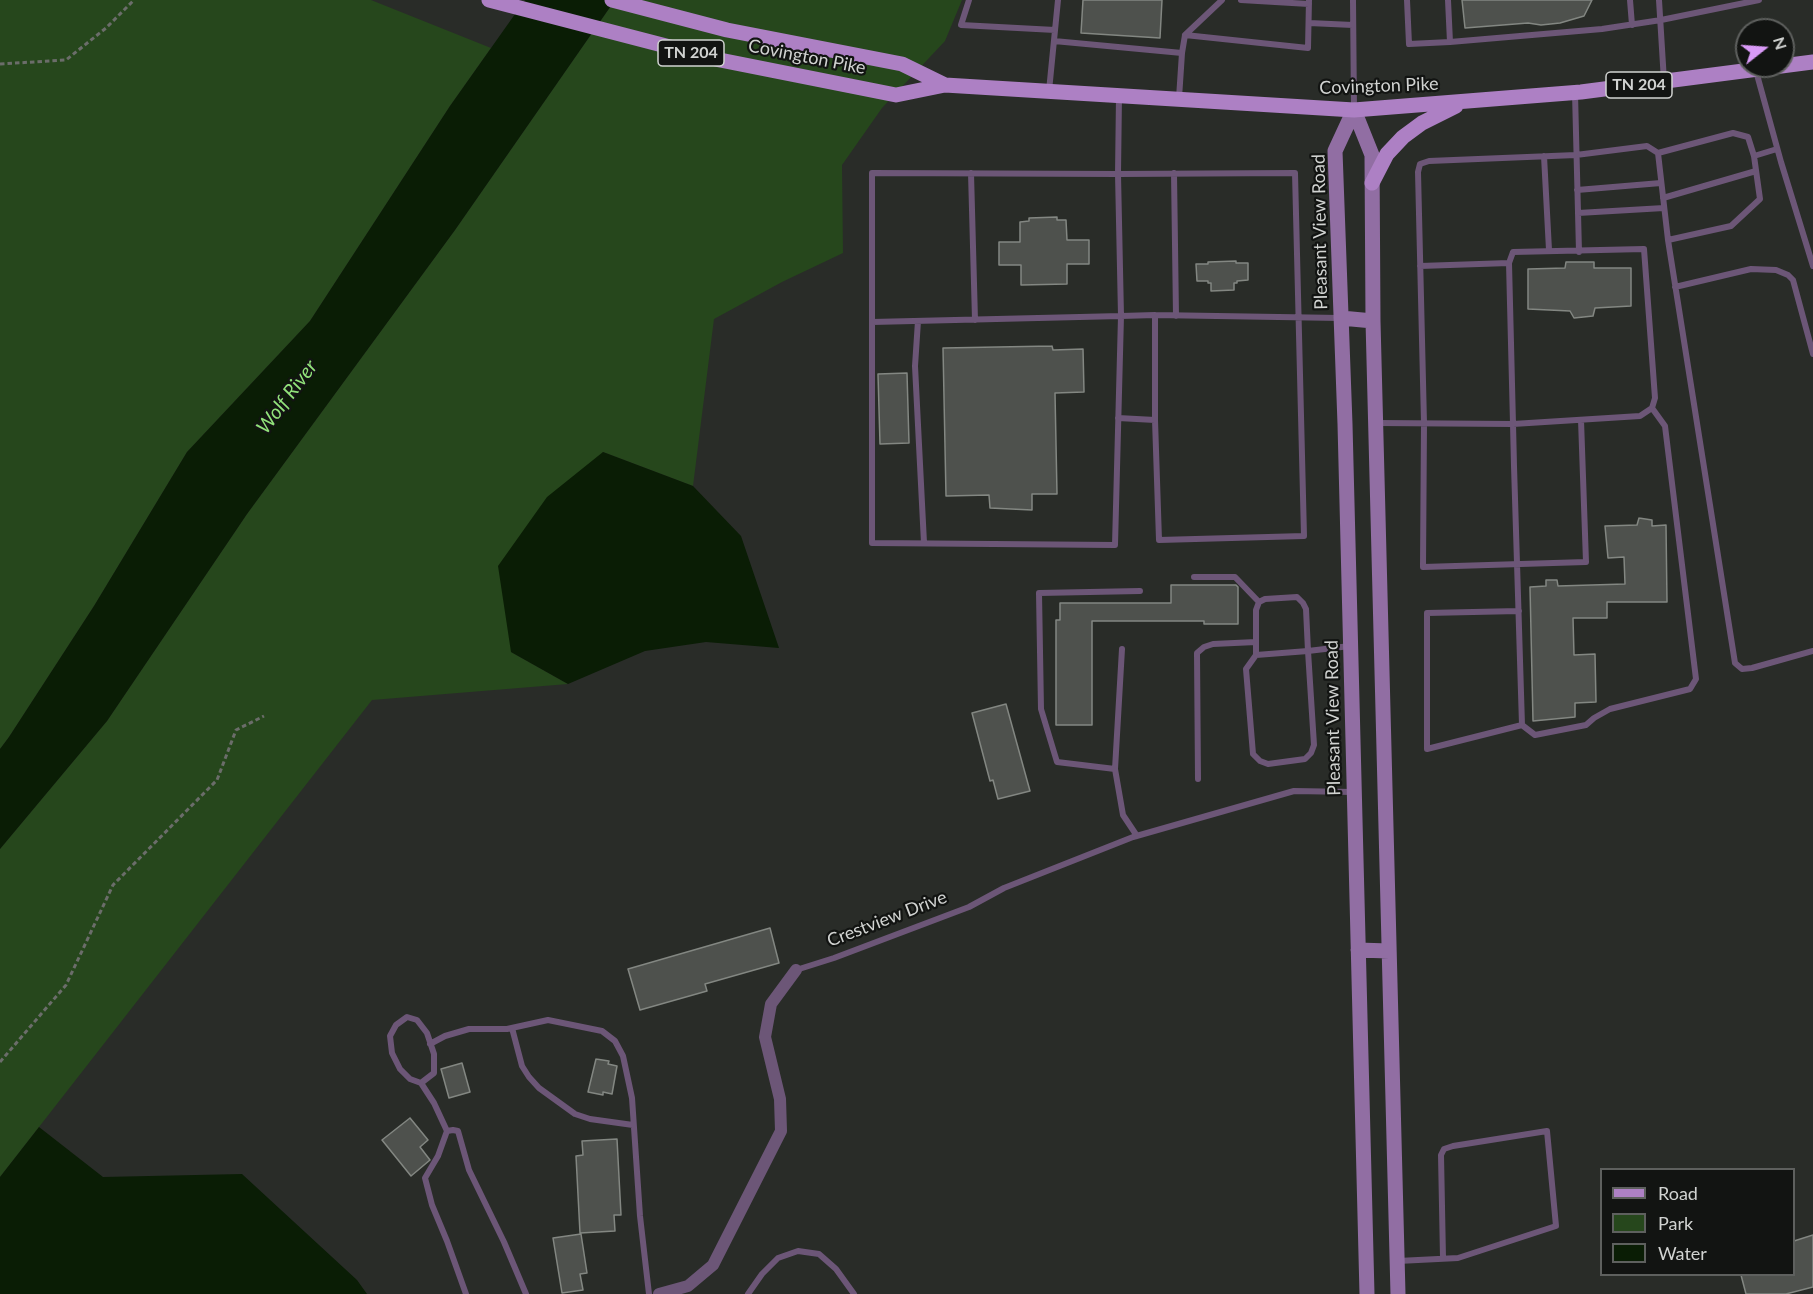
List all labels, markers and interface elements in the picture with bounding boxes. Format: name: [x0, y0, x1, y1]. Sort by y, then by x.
north arrow: [1735, 18, 1795, 78]
text: N: [1770, 34, 1792, 52]
street label: Covington Pike: [746, 35, 868, 79]
road number: TN 204: [658, 40, 724, 66]
road number: TN 204: [1606, 72, 1672, 98]
street label: Covington Pike: [1319, 73, 1439, 99]
street label: Pleasant View Road: [1308, 154, 1332, 310]
water label: Wolf River: [252, 355, 322, 439]
street label: Pleasant View Road: [1321, 640, 1345, 796]
street label: Crestview Drive: [824, 886, 950, 952]
legend: [1600, 1168, 1795, 1276]
text: Road: [1658, 1182, 1698, 1204]
text: Park: [1658, 1212, 1693, 1234]
text: Water: [1658, 1242, 1707, 1264]

